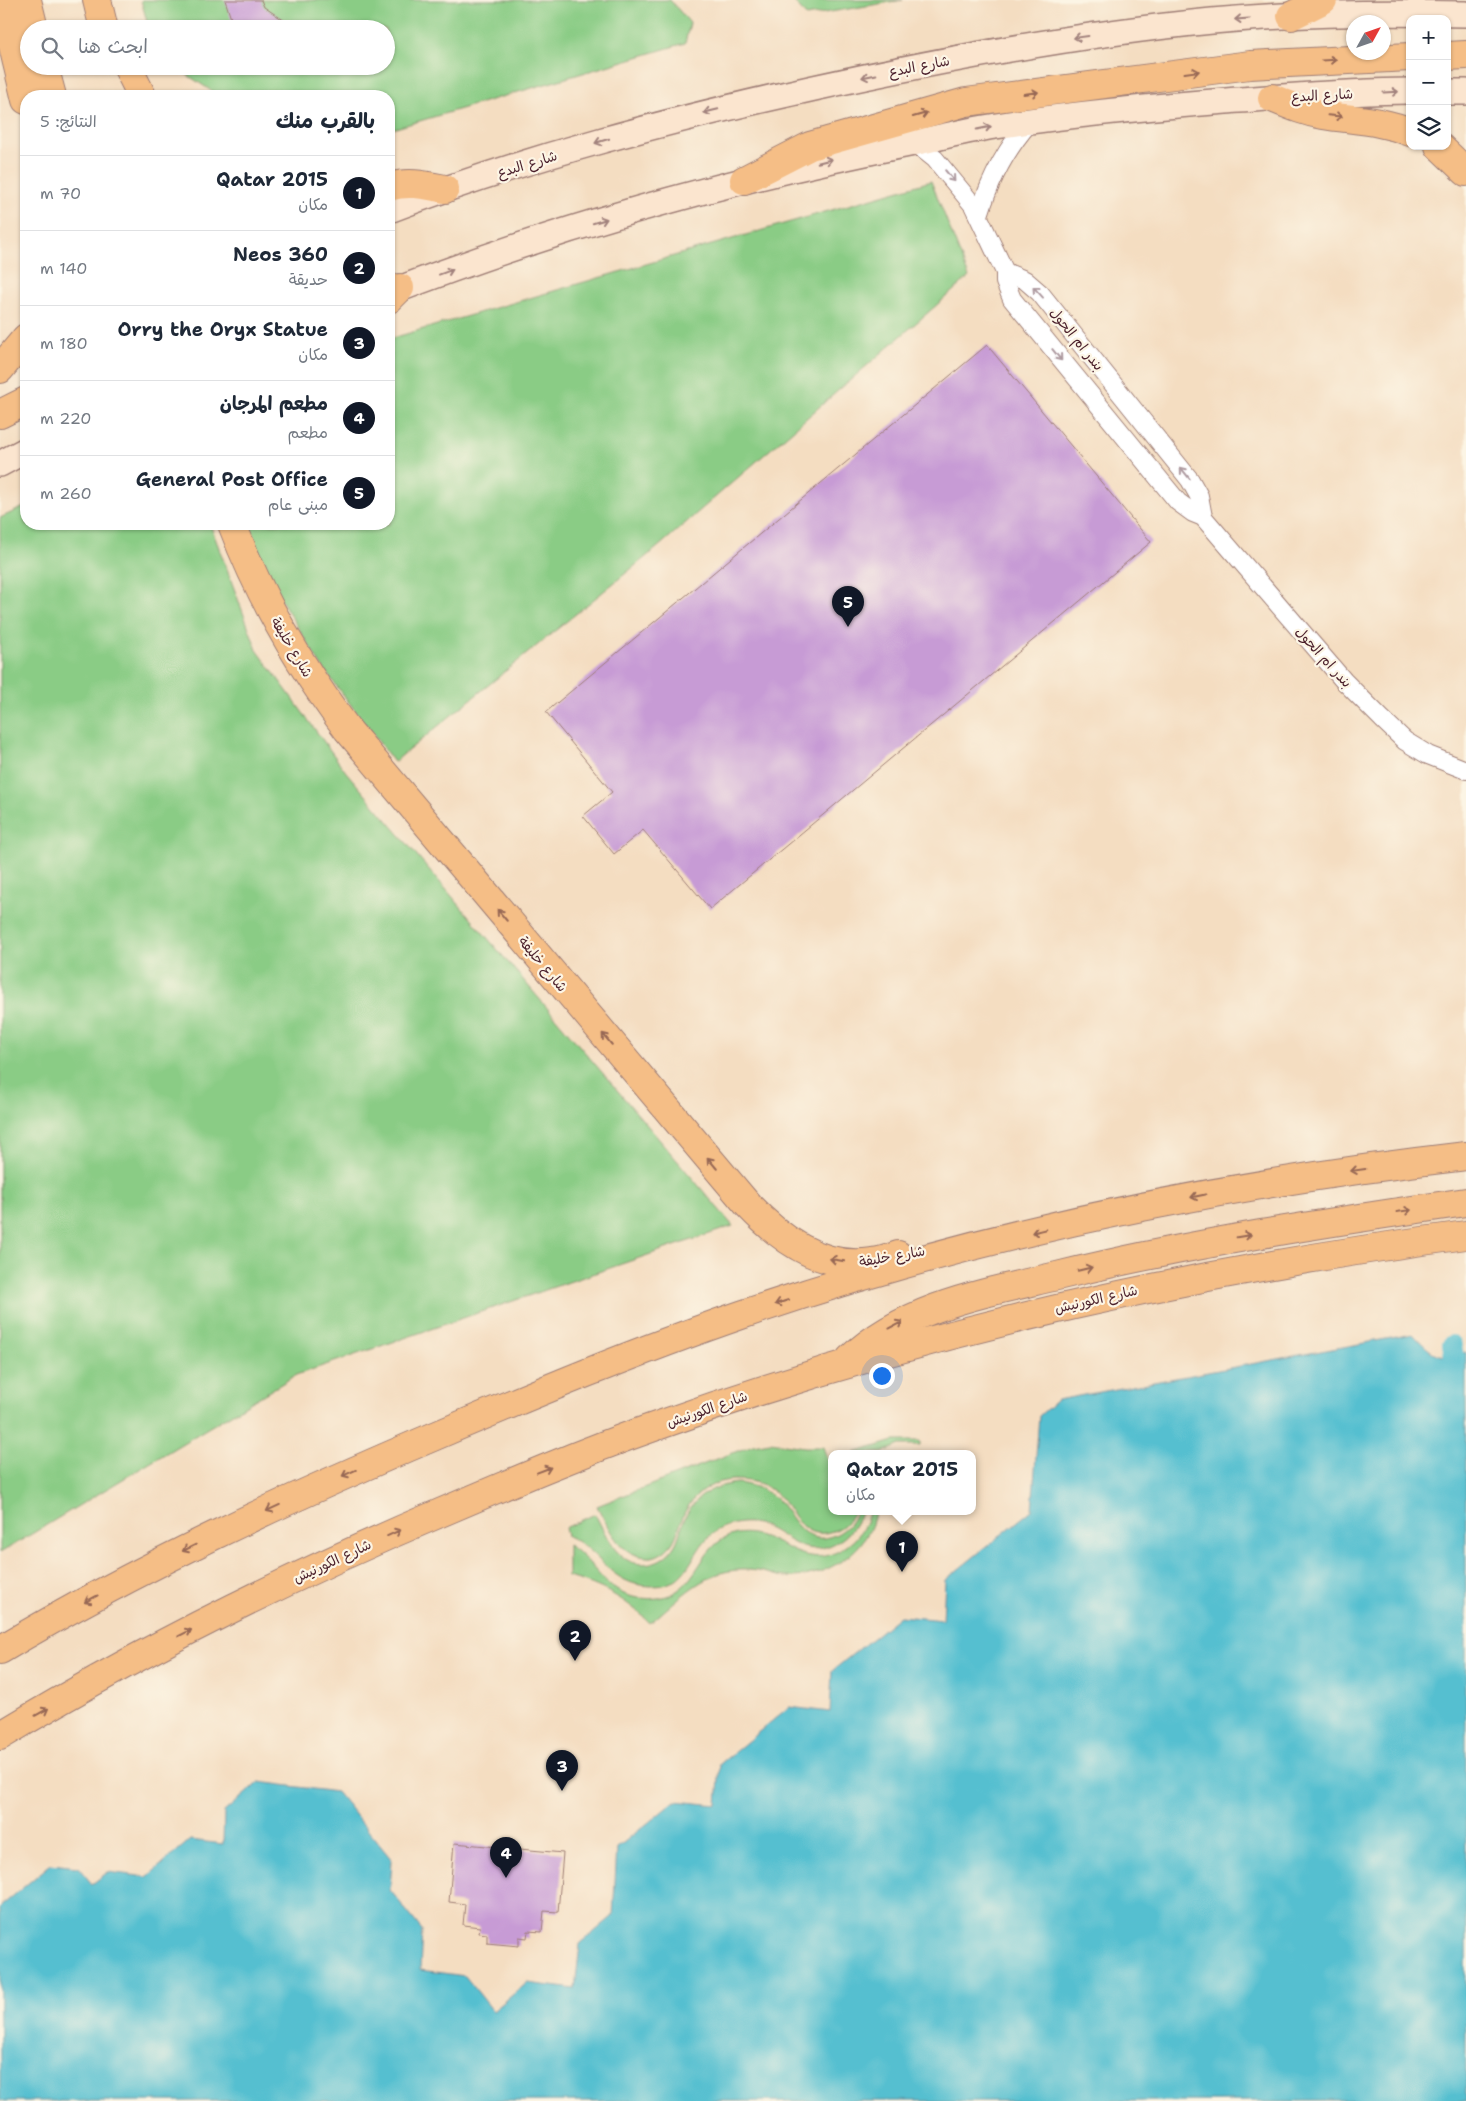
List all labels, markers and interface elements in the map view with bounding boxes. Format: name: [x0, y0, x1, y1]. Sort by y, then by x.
one-way arrow: [1235, 14, 1251, 23]
north arrow: [1346, 15, 1391, 60]
map controls: [1406, 15, 1451, 150]
button: +: [1406, 15, 1451, 60]
search box: [20, 20, 395, 75]
one-way arrow: [1073, 32, 1089, 42]
icon: search: [38, 34, 66, 62]
text: ابحث هنا: [78, 34, 148, 59]
street label: شارع البدع: [887, 51, 952, 83]
one-way arrow: [1320, 55, 1337, 65]
button: −: [1406, 60, 1451, 105]
one-way arrow: [1184, 67, 1200, 77]
one-way arrow: [862, 72, 878, 81]
street label: شارع البدع: [1290, 84, 1354, 108]
one-way arrow: [1382, 87, 1398, 96]
one-way arrow: [1023, 88, 1039, 98]
button: layers: [1406, 105, 1451, 150]
text: بالقرب منك: [276, 107, 375, 135]
one-way arrow: [703, 107, 719, 116]
one-way arrow: [912, 110, 928, 119]
text: النتائج: 5: [40, 111, 97, 132]
one-way arrow: [1327, 111, 1343, 121]
one-way arrow: [976, 123, 992, 132]
one-way arrow: [594, 136, 610, 146]
street label: شارع البدع: [495, 146, 560, 184]
one-way arrow: [816, 156, 832, 165]
text: Qatar 2015: [216, 167, 328, 192]
one-way arrow: [944, 170, 955, 183]
text: 70 m: [40, 183, 81, 204]
text: 1: [355, 183, 363, 204]
text: مكان: [298, 194, 328, 215]
one-way arrow: [592, 216, 608, 225]
text: Neos 360: [233, 242, 328, 267]
text: 140 m: [40, 258, 88, 279]
text: 2: [353, 258, 365, 279]
one-way arrow: [438, 267, 453, 276]
text: حديقة: [289, 269, 328, 290]
one-way arrow: [1033, 285, 1044, 298]
street label: بندر ام الحول: [1044, 304, 1108, 376]
text: Orry the Oryx Statue: [118, 317, 328, 342]
text: 180 m: [40, 333, 88, 354]
text: 3: [353, 333, 365, 354]
text: مكان: [298, 344, 328, 365]
one-way arrow: [1052, 349, 1063, 362]
text: مطعم المرجان: [220, 391, 328, 416]
text: 220 m: [40, 408, 92, 429]
text: 4: [353, 408, 365, 429]
text: مطعم: [288, 422, 328, 443]
one-way arrow: [1179, 466, 1190, 479]
text: General Post Office: [136, 467, 328, 492]
text: 260 m: [40, 483, 92, 504]
text: 5: [354, 483, 364, 504]
text: مبنى عام: [268, 494, 328, 515]
pin: 5: [832, 586, 864, 627]
street label: شارع خليفة: [266, 614, 317, 681]
street label: بندر ام الحول: [1290, 623, 1356, 693]
one-way arrow: [496, 908, 508, 921]
street label: شارع خليفة: [514, 933, 571, 996]
one-way arrow: [601, 1032, 613, 1045]
one-way arrow: [706, 1156, 718, 1169]
one-way arrow: [1351, 1165, 1367, 1175]
one-way arrow: [1190, 1192, 1206, 1202]
one-way arrow: [1396, 1205, 1412, 1215]
one-way arrow: [1032, 1227, 1048, 1236]
one-way arrow: [1235, 1231, 1251, 1241]
street label: شارع خليفة: [858, 1241, 927, 1272]
one-way arrow: [829, 1255, 845, 1265]
one-way arrow: [1076, 1264, 1092, 1273]
street label: شارع الكورنيش: [1053, 1281, 1139, 1318]
one-way arrow: [774, 1298, 790, 1308]
one-way arrow: [888, 1320, 903, 1329]
your location: [869, 1363, 895, 1389]
street label: شارع الكورنيش: [664, 1387, 750, 1432]
popup: [828, 1450, 976, 1515]
text: Qatar 2015: [846, 1457, 958, 1482]
one-way arrow: [536, 1464, 551, 1474]
one-way arrow: [342, 1468, 357, 1478]
text: مكان: [846, 1484, 876, 1505]
one-way arrow: [266, 1503, 281, 1513]
one-way arrow: [386, 1527, 401, 1537]
pin: 1: [886, 1531, 918, 1572]
street label: شارع الكورنيش: [290, 1535, 374, 1588]
one-way arrow: [182, 1544, 197, 1553]
one-way arrow: [84, 1595, 99, 1605]
pin: 2: [559, 1620, 591, 1661]
one-way arrow: [177, 1628, 191, 1638]
one-way arrow: [34, 1706, 49, 1716]
pin: 3: [546, 1750, 578, 1791]
pin: 4: [490, 1837, 522, 1878]

